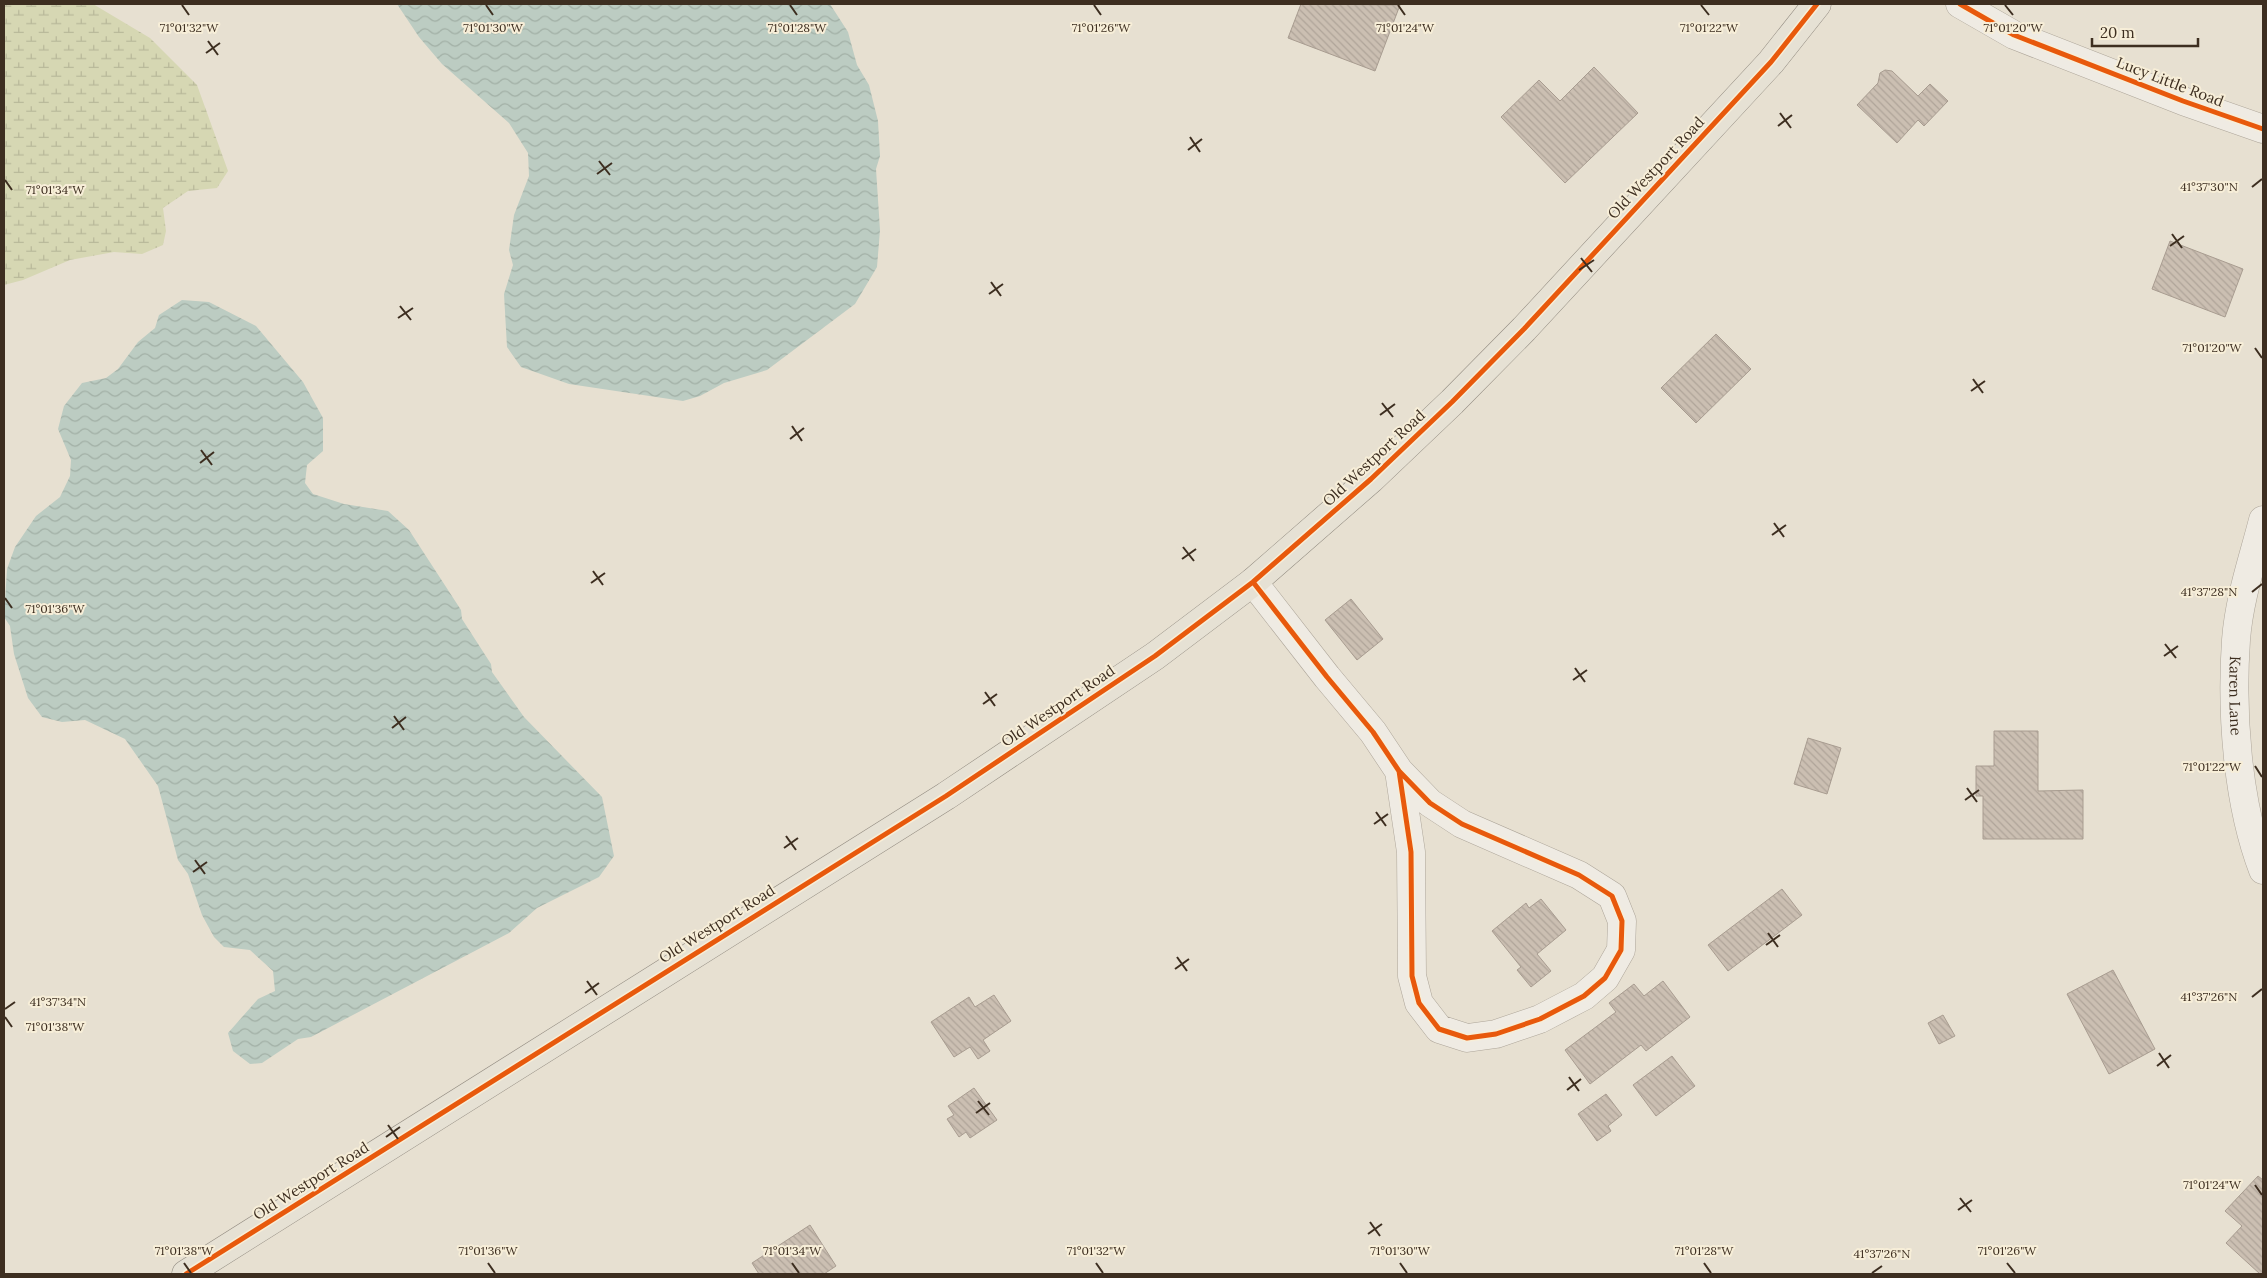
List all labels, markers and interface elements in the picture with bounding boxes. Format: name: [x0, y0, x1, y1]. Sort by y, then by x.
scale bar: [2092, 15, 2198, 47]
text: 71°01'32"W: [160, 20, 219, 35]
text: 71°01'30"W: [463, 20, 524, 35]
text: 71°01'28"W: [768, 20, 827, 35]
text: 71°01'26"W: [1072, 20, 1131, 35]
text: 71°01'24"W: [1376, 20, 1435, 35]
text: 71°01'22"W: [1680, 20, 1739, 35]
text: 71°01'20"W: [1983, 20, 2044, 35]
text: 20 m: [2100, 23, 2135, 42]
street label: Lucy Little Road: [2114, 52, 2226, 111]
street label: Old Westport Road: [1603, 113, 1708, 223]
text: 41°37'30"N: [2180, 179, 2238, 194]
text: 71°01'34"W: [26, 182, 85, 197]
text: 71°01'20"W: [2182, 340, 2243, 355]
street label: Old Westport Road: [1319, 405, 1429, 510]
text: 41°37'28"N: [2181, 584, 2237, 599]
text: 71°01'36"W: [26, 601, 85, 616]
street label: Karen Lane: [2225, 656, 2246, 736]
street label: Old Westport Road: [997, 661, 1118, 751]
text: 71°01'22"W: [2183, 759, 2242, 774]
street label: Old Westport Road: [655, 880, 778, 967]
text: 41°37'26"N: [2181, 989, 2237, 1004]
text: 41°37'34"N: [30, 994, 86, 1009]
text: 71°01'38"W: [26, 1019, 85, 1034]
street label: Old Westport Road: [249, 1137, 372, 1224]
text: 71°01'24"W: [2183, 1177, 2242, 1192]
text: 71°01'38"W: [155, 1243, 214, 1258]
text: 71°01'36"W: [459, 1243, 518, 1258]
text: 71°01'34"W: [763, 1243, 822, 1258]
text: 71°01'32"W: [1067, 1243, 1126, 1258]
text: 71°01'30"W: [1370, 1243, 1431, 1258]
text: 71°01'28"W: [1675, 1243, 1734, 1258]
text: 71°01'26"W: [1978, 1243, 2037, 1258]
text: 41°37'26"N: [1854, 1246, 1910, 1261]

